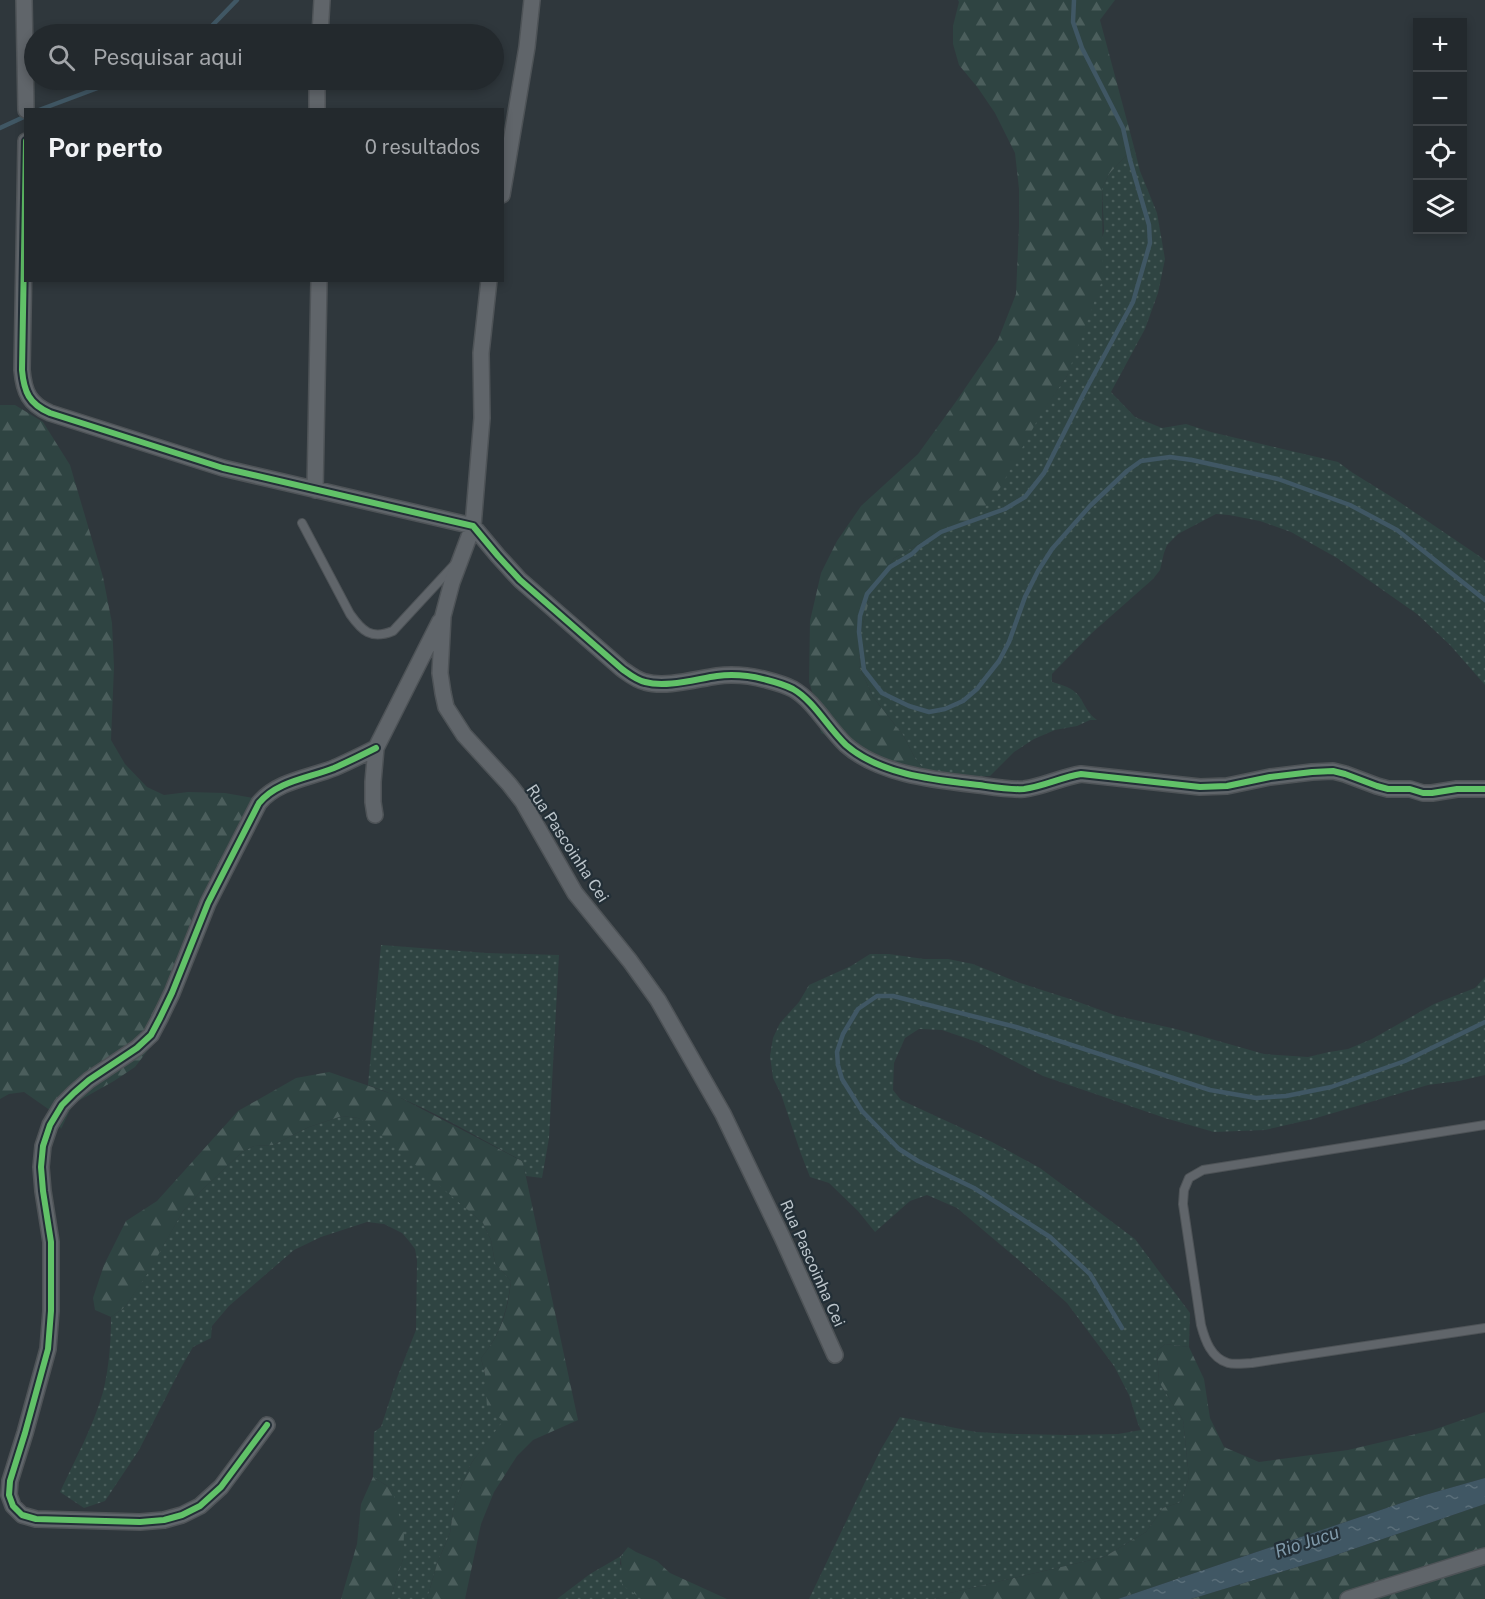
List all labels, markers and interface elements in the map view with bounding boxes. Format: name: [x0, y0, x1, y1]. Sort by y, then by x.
map controls: [1413, 18, 1467, 234]
button: +: [1413, 18, 1467, 72]
search box: [24, 24, 504, 90]
icon: search: [45, 41, 78, 74]
text: Pesquisar aqui: [93, 44, 243, 70]
button: −: [1413, 72, 1467, 126]
button: locate: [1413, 126, 1467, 180]
text: Por perto: [48, 132, 163, 163]
text: 0 resultados: [365, 135, 480, 159]
button: layers: [1413, 180, 1467, 234]
street label: Rua Pascoinha Cei: [522, 781, 613, 906]
street label: Rua Pascoinha Cei: [776, 1197, 849, 1329]
water label: Rio Jucu: [1272, 1521, 1342, 1562]

